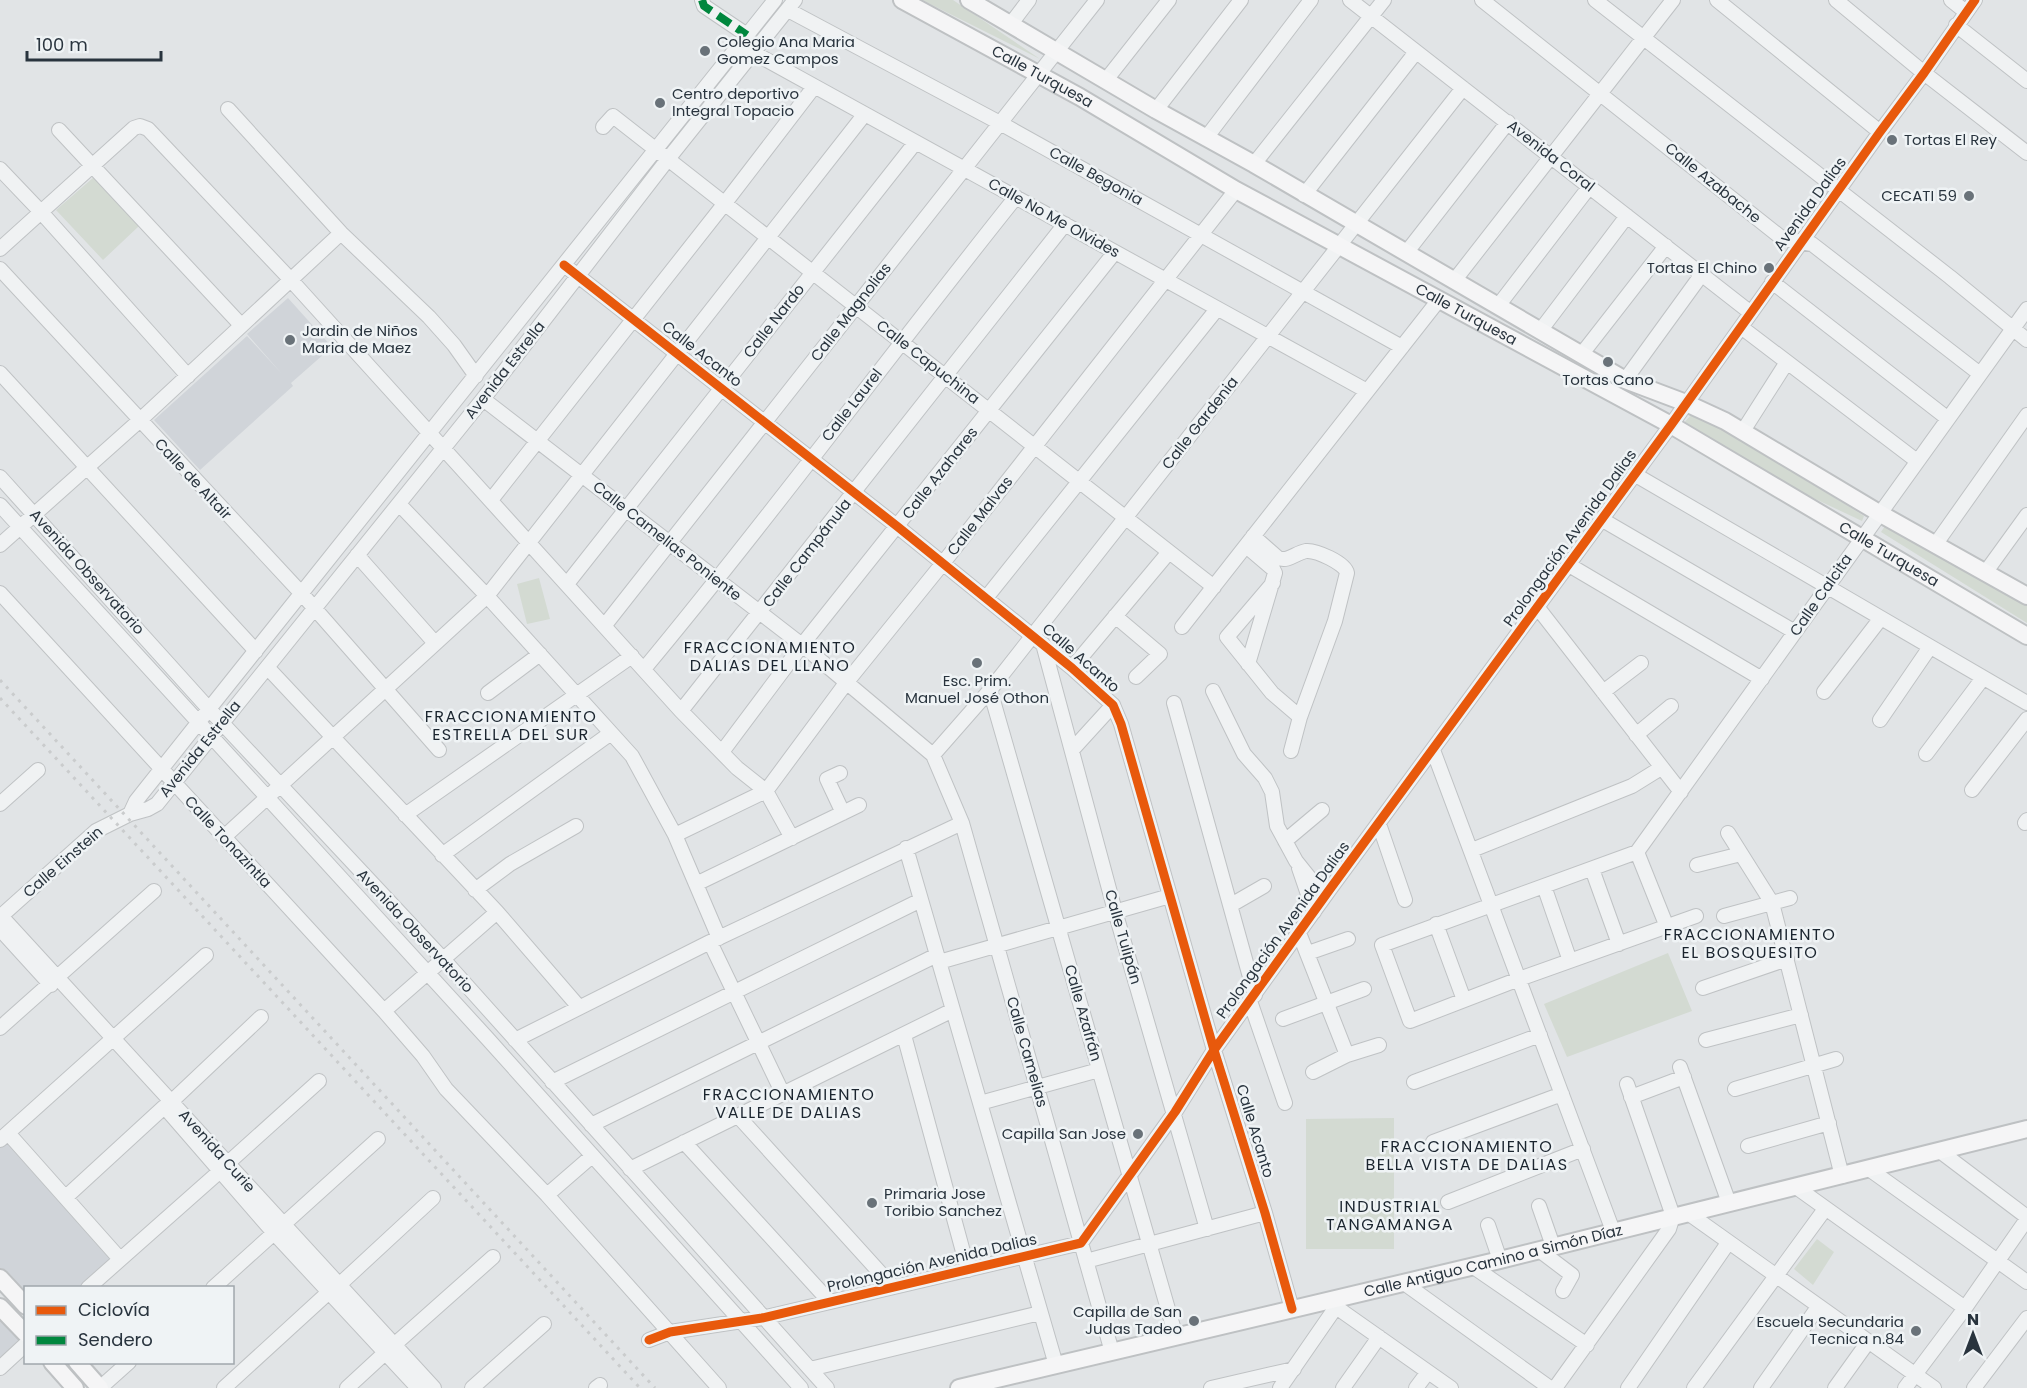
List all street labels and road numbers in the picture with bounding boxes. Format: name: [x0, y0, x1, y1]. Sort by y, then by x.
street label: Calle Turquesa: [988, 40, 1097, 113]
street label: Avenida Coral: [1503, 115, 1600, 197]
street label: Calle Azabache: [1661, 137, 1766, 228]
street label: Calle Begonia: [1046, 141, 1147, 210]
street label: Avenida Dalias: [1768, 152, 1851, 255]
street label: Calle No Me Olvides: [985, 173, 1124, 263]
street label: Calle Magnolias: [805, 258, 896, 365]
street label: Calle Turquesa: [1412, 278, 1521, 350]
street label: Calle Nardo: [738, 279, 809, 362]
street label: Calle Capuchina: [872, 315, 984, 409]
street label: Avenida Estrella: [460, 316, 549, 423]
street label: Calle Acanto: [658, 316, 747, 392]
street label: Calle Laurel: [816, 364, 887, 446]
street label: Calle Gardenia: [1157, 372, 1243, 474]
street label: Calle Azahares: [897, 422, 982, 523]
street label: Calle de Altair: [150, 433, 237, 524]
street label: Prolongación Avenida Dalias: [1498, 445, 1641, 631]
street label: Calle Malvas: [942, 471, 1017, 560]
street label: Calle Camelias Poniente: [589, 476, 746, 605]
street label: Calle Campánula: [757, 494, 856, 612]
street label: Avenida Observatorio: [25, 504, 150, 639]
street label: Calle Turquesa: [1835, 516, 1943, 591]
street label: Calle Calcita: [1784, 549, 1857, 640]
street label: Calle Acanto: [1038, 618, 1125, 697]
street label: Avenida Estrella: [154, 696, 245, 801]
street label: Calle Tonazintla: [180, 791, 277, 892]
street label: Calle Einstein: [18, 821, 107, 902]
street label: Prolongación Avenida Dalias: [1211, 837, 1354, 1023]
street label: Avenida Observatorio: [352, 864, 478, 997]
street label: Calle Tulipán: [1100, 887, 1147, 987]
street label: Calle Azafrán: [1060, 962, 1107, 1064]
street label: Calle Camelias: [1002, 994, 1053, 1110]
street label: Calle Acanto: [1231, 1082, 1280, 1180]
street label: Avenida Curie: [174, 1105, 260, 1197]
street label: Calle Antiguo Camino a Simón Díaz: [1362, 1219, 1625, 1302]
street label: Prolongación Avenida Dalias: [825, 1228, 1039, 1297]

